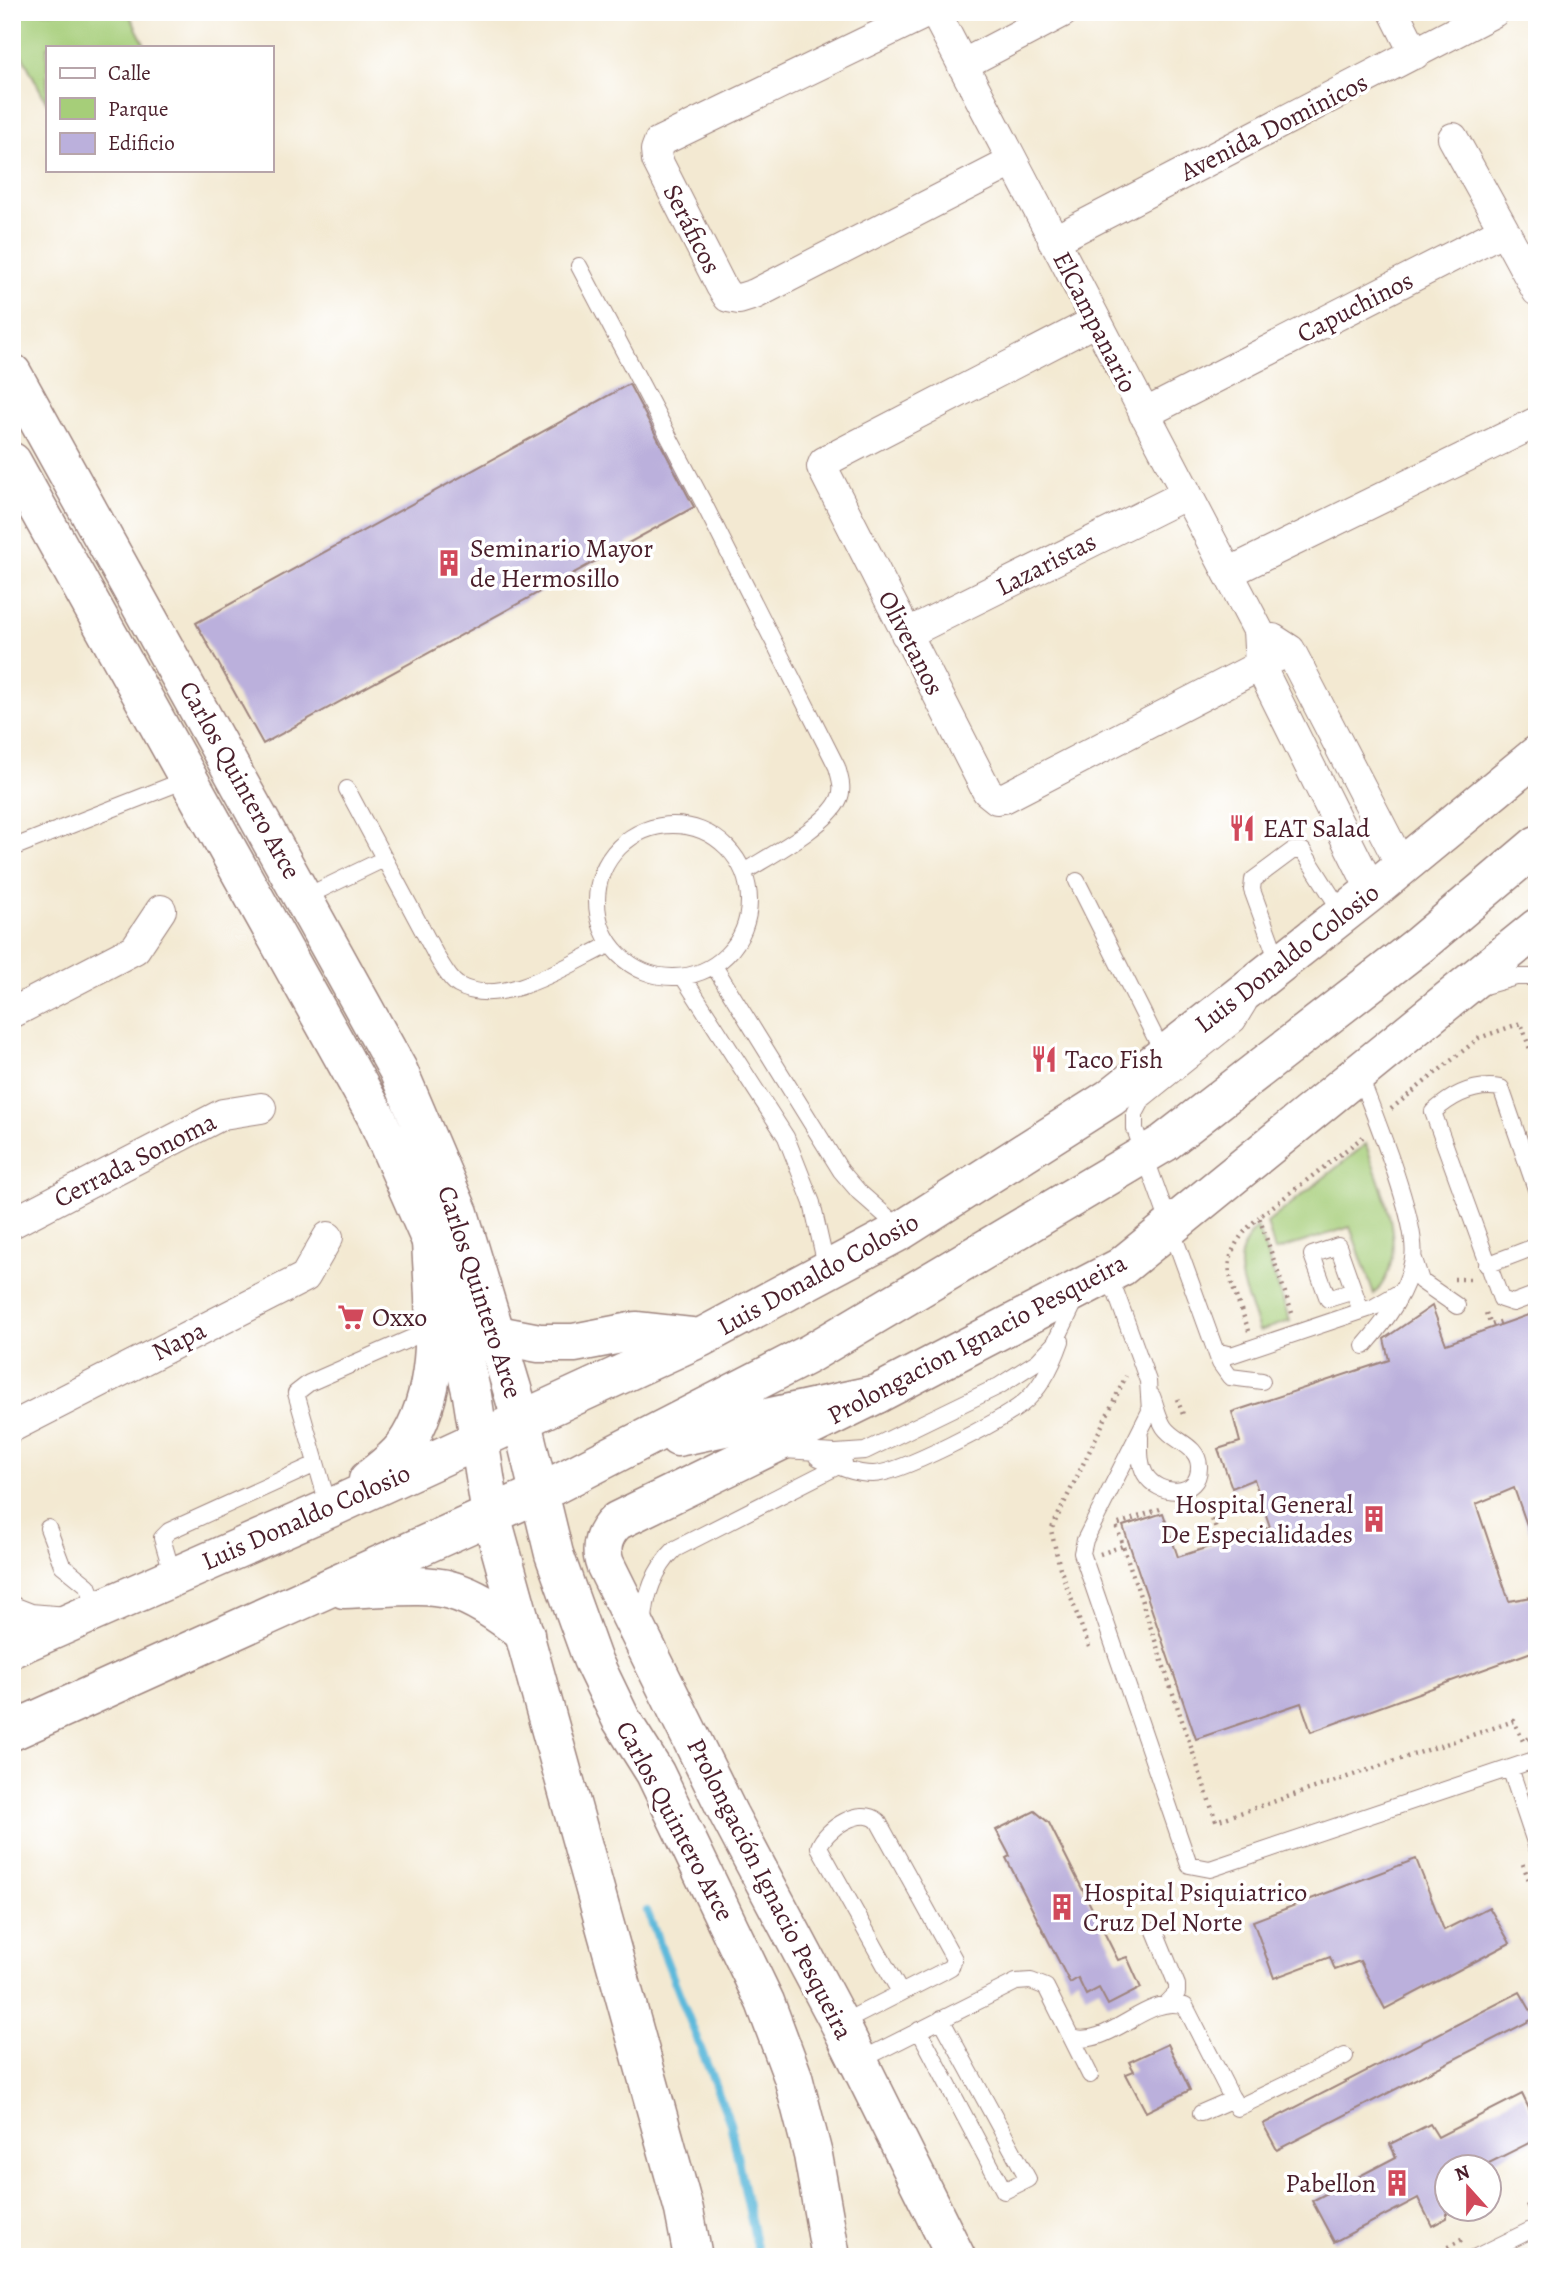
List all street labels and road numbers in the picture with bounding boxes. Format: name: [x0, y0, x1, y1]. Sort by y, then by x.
street label: Avenida Dominicos: [1173, 65, 1374, 190]
street label: Seráficos: [655, 178, 729, 280]
street label: ElCampanario: [1044, 245, 1146, 399]
street label: Capuchinos: [1291, 263, 1419, 351]
street label: Lazaristas: [990, 524, 1102, 604]
street label: Olivetanos: [870, 585, 952, 701]
street label: Carlos Quintero Arce: [171, 675, 309, 885]
street label: Luis Donaldo Colosio: [1188, 875, 1386, 1041]
street label: Cerrada Sonoma: [48, 1104, 222, 1216]
street label: Carlos Quintero Arce: [429, 1181, 531, 1403]
street label: Luis Donaldo Colosio: [711, 1204, 925, 1344]
street label: Prolongacion Ignacio Pesqueira: [821, 1245, 1133, 1433]
street label: Napa: [146, 1313, 212, 1369]
street label: Luis Donaldo Colosio: [196, 1455, 416, 1579]
street label: Carlos Quintero Arce: [608, 1715, 742, 1927]
street label: Prolongación Ignacio Pesqueira: [679, 1732, 861, 2046]

